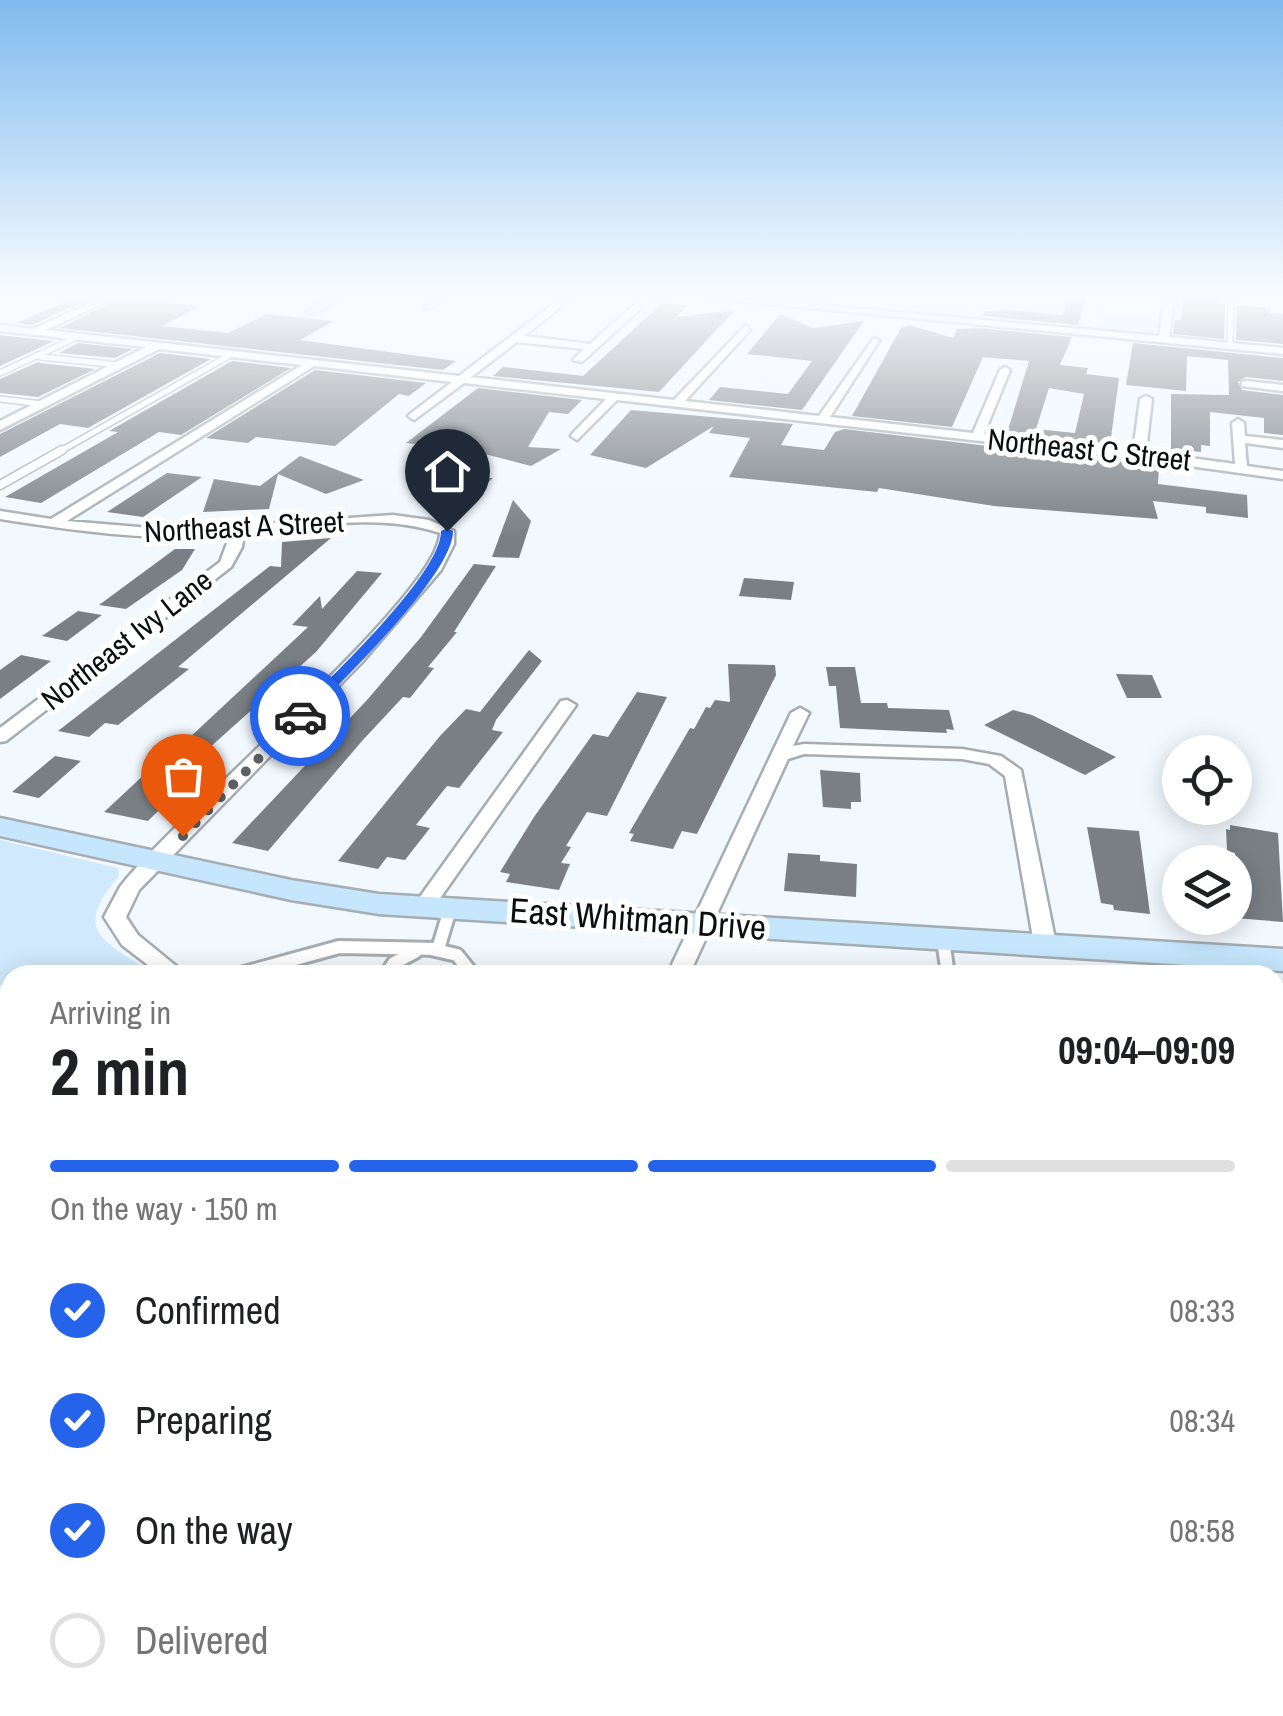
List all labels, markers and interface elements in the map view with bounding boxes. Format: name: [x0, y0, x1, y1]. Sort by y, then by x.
street label: Northeast C Street: [986, 418, 1193, 480]
pin: [405, 429, 490, 532]
icon: home: [420, 444, 475, 499]
street label: Northeast A Street: [143, 501, 345, 551]
street label: Northeast Ivy Lane: [33, 560, 220, 719]
courier: [250, 666, 350, 766]
icon: car: [273, 689, 328, 744]
pin: [141, 734, 226, 837]
map controls: [1162, 735, 1252, 935]
button: locate: [1162, 735, 1252, 825]
icon: bag: [156, 749, 211, 804]
button: layers: [1162, 845, 1252, 935]
street label: East Whitman Drive: [508, 886, 768, 951]
text: Arriving in: [50, 991, 171, 1034]
text: 09:04–09:09: [1058, 1025, 1235, 1076]
text: 2 min: [50, 1028, 189, 1115]
text: On the way · 150 m: [50, 1187, 278, 1230]
icon: check: [50, 1283, 105, 1338]
text: Confirmed: [135, 1285, 280, 1336]
text: 08:33: [1169, 1289, 1235, 1332]
icon: check: [50, 1393, 105, 1448]
text: Preparing: [135, 1395, 272, 1446]
text: 08:34: [1169, 1399, 1235, 1442]
icon: check: [50, 1503, 105, 1558]
text: On the way: [135, 1505, 293, 1556]
text: 08:58: [1169, 1509, 1235, 1552]
text: Delivered: [135, 1615, 268, 1666]

